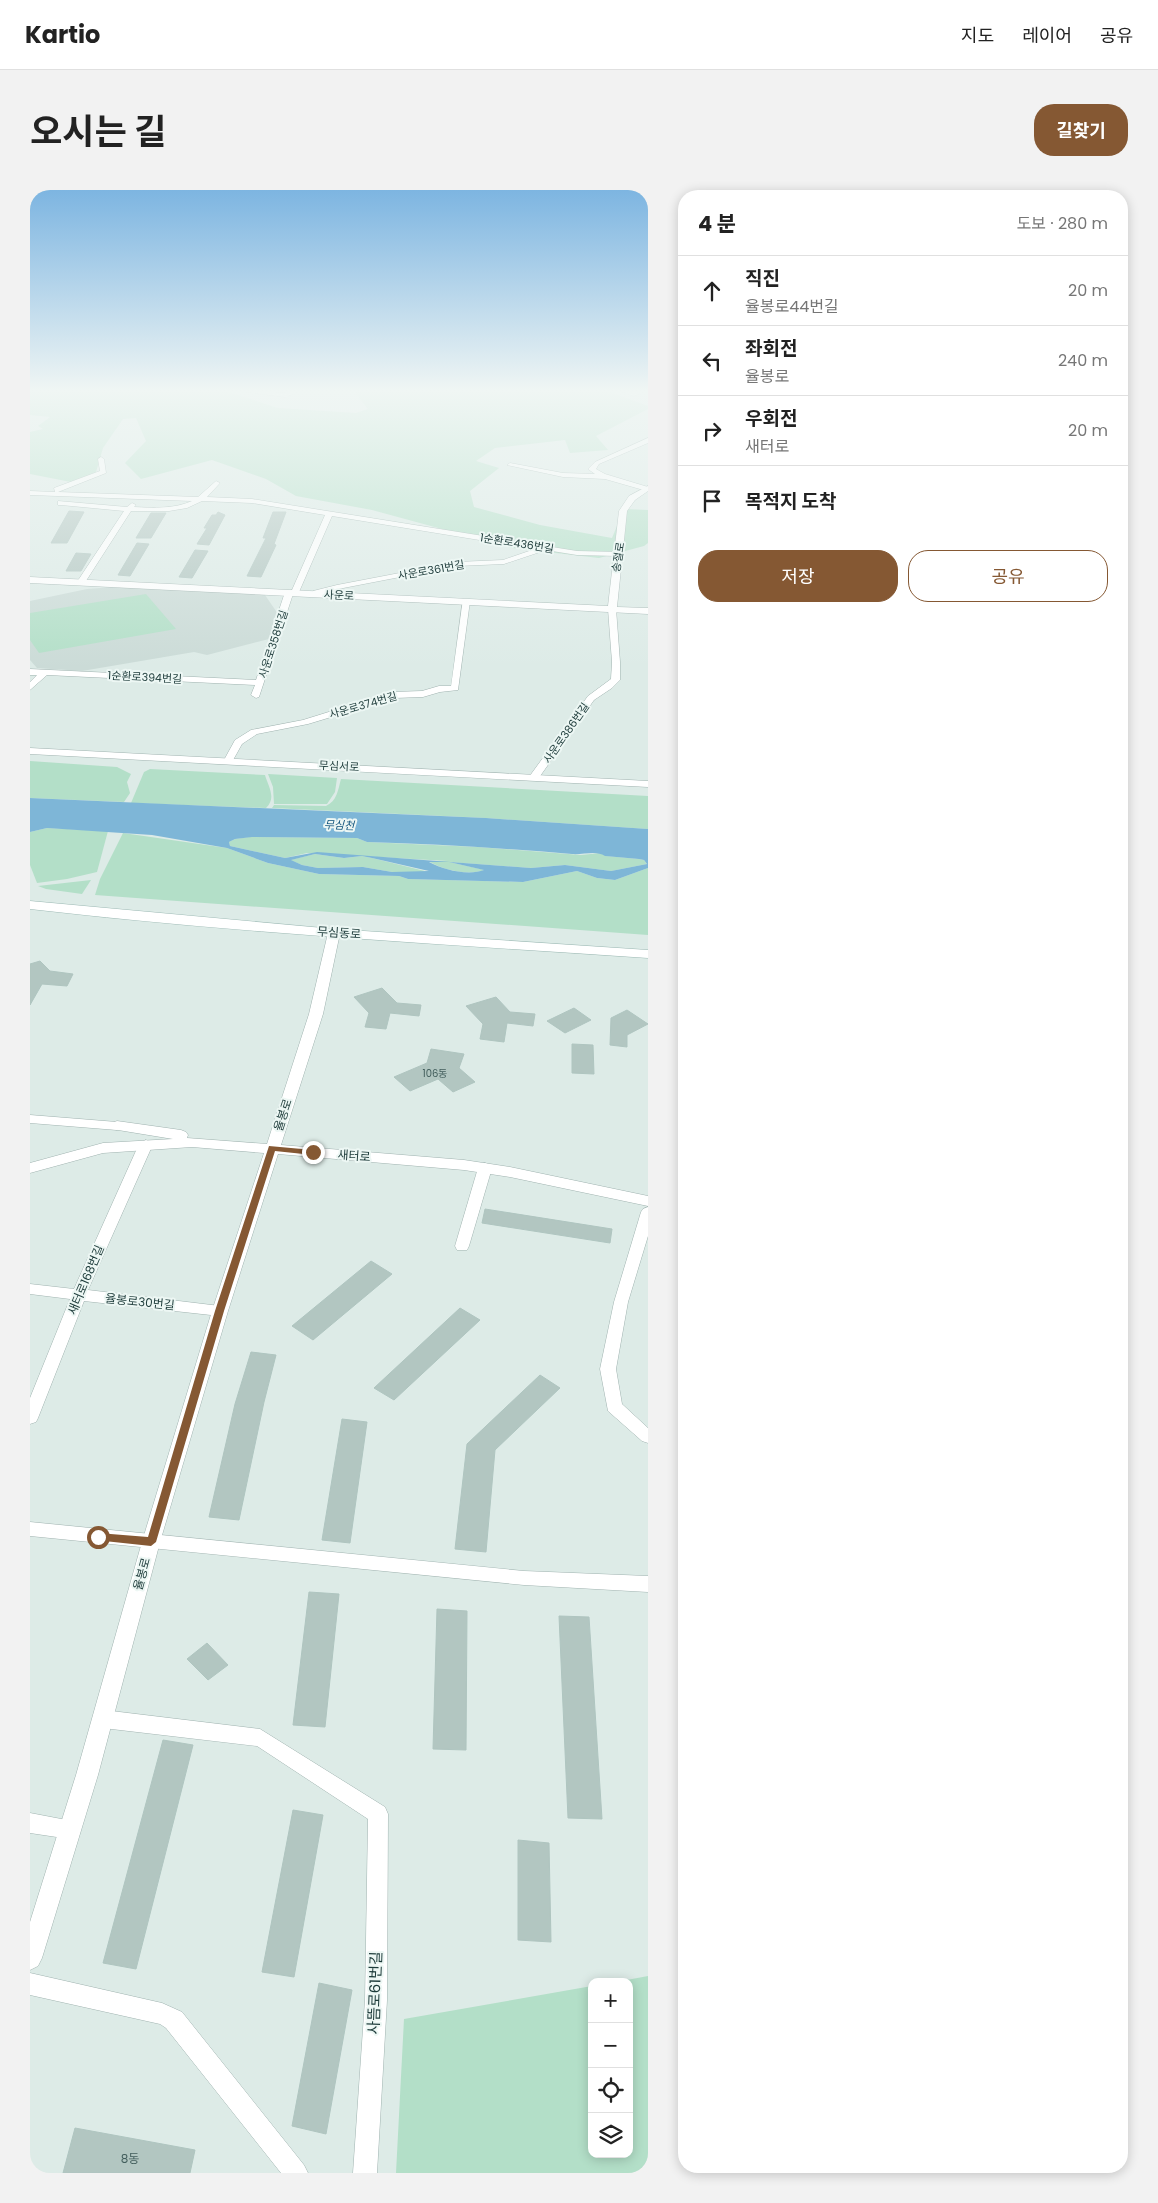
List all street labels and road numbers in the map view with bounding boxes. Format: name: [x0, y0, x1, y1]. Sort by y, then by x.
street label: 1순환로436번길: [479, 529, 555, 557]
street label: 송절로: [608, 541, 628, 573]
street label: 사운로361번길: [396, 556, 466, 584]
street label: 사운로: [323, 586, 355, 604]
street label: 사운로358번길: [254, 608, 292, 680]
street label: 1순환로394번길: [107, 667, 183, 687]
street label: 사운로374번길: [327, 688, 399, 722]
street label: 사운로386번길: [539, 699, 593, 767]
street label: 무심서로: [318, 757, 360, 775]
street label: 무심동로: [316, 922, 362, 943]
street label: 율봉로: [269, 1096, 296, 1133]
street label: 새터로: [337, 1146, 371, 1165]
street label: 새터로168번길: [63, 1242, 108, 1317]
street label: 율봉로30번길: [104, 1289, 176, 1314]
street label: 율봉로: [129, 1556, 154, 1592]
street label: 사뜸로61번길: [363, 1951, 386, 2035]

